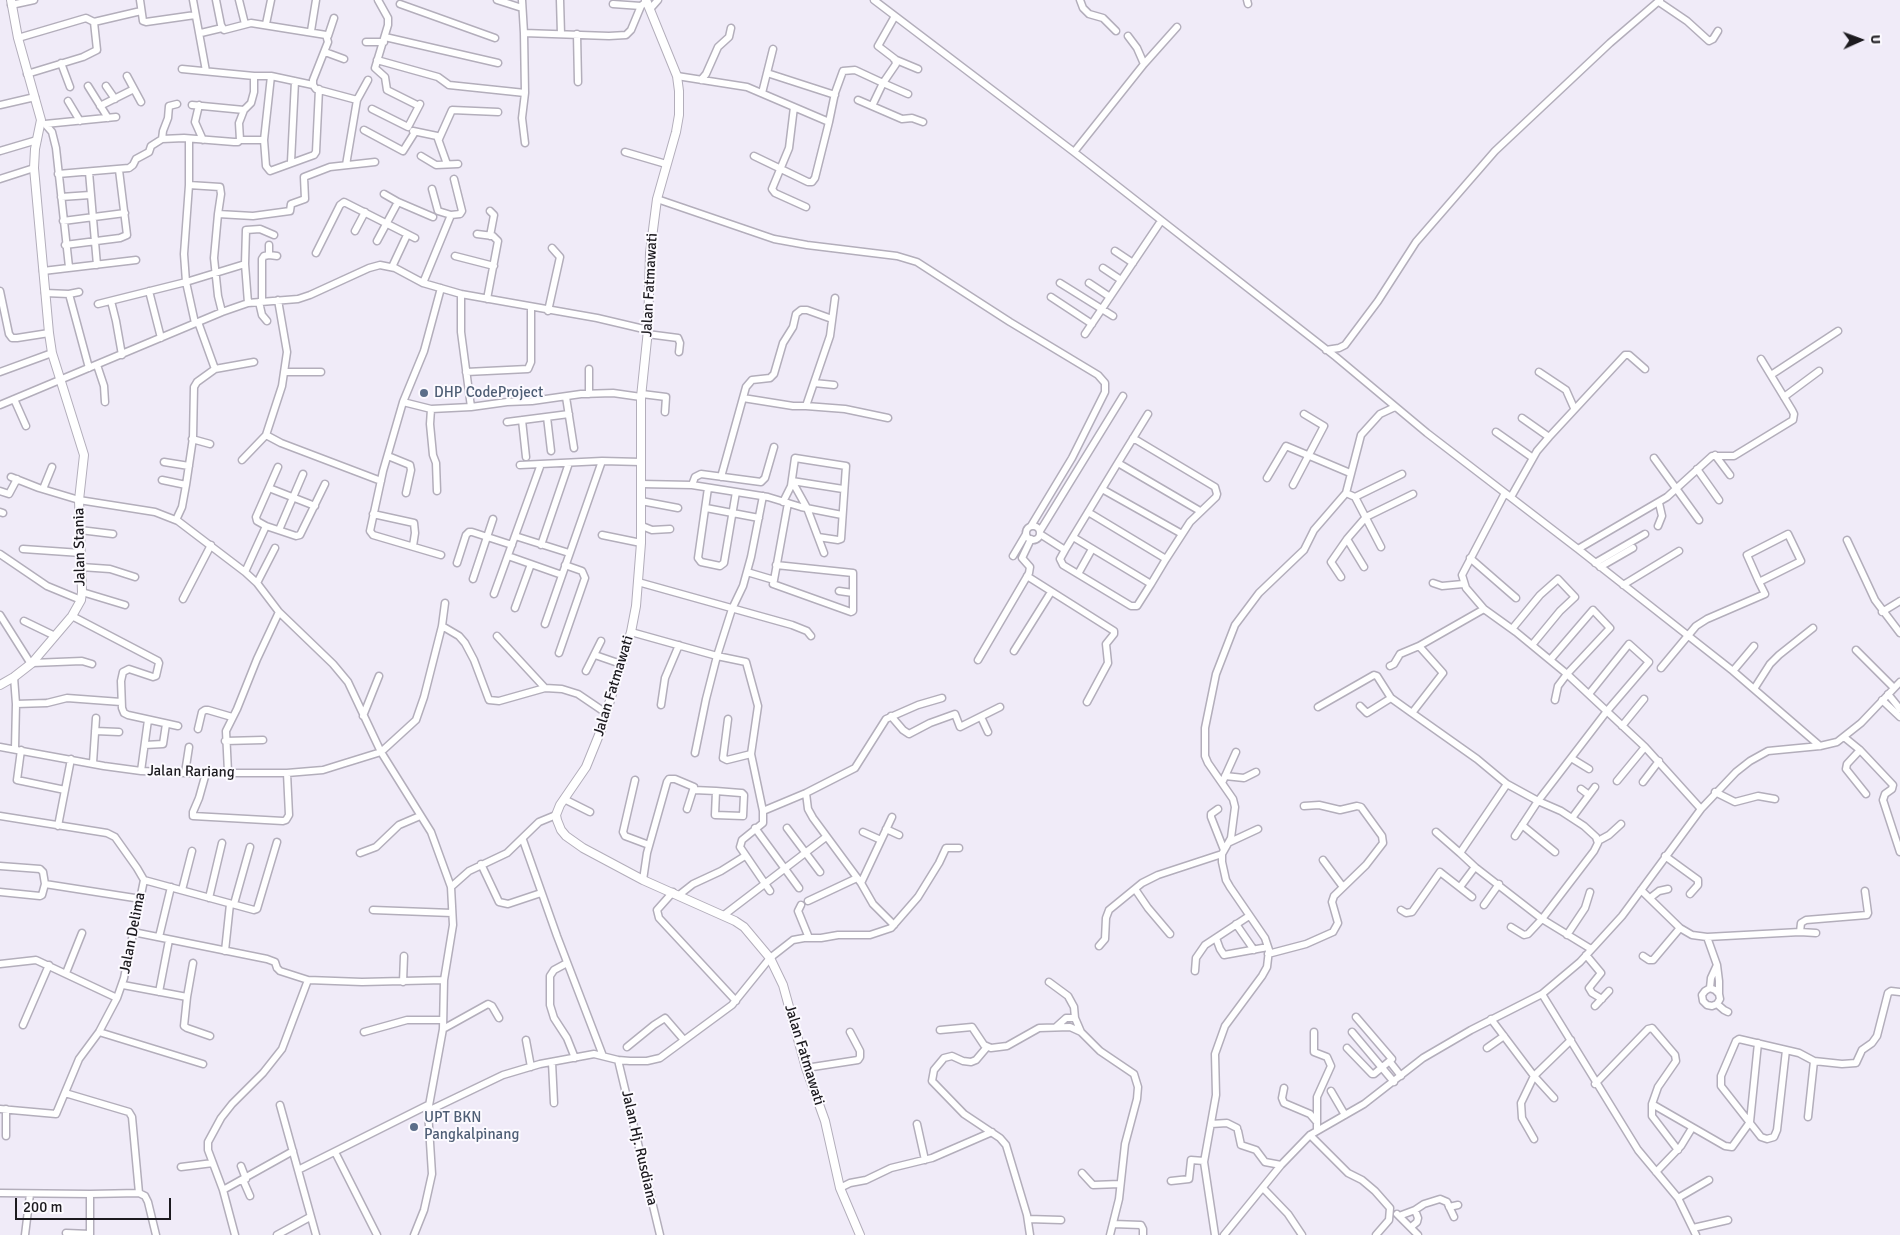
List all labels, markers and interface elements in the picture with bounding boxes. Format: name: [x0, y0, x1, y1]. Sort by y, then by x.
north arrow: [1835, 15, 1885, 65]
text: U: [1867, 34, 1884, 44]
street label: Jalan Fatmawati: [638, 232, 662, 338]
place label: DHP CodeProject: [434, 384, 543, 402]
marker: DHP CodeProject: [418, 387, 430, 399]
street label: Jalan Stania: [70, 508, 90, 586]
street label: Jalan Fatmawati: [590, 633, 638, 739]
street label: Jalan Rariang: [147, 762, 235, 782]
street label: Jalan Delima: [116, 891, 150, 975]
street label: Jalan Fatmawati: [780, 1002, 828, 1108]
street label: Jalan Hj. Rusdiana: [617, 1089, 661, 1207]
place label: UPT BKN Pangkalpinang: [424, 1109, 519, 1144]
marker: UPT BKN Pangkalpinang: [408, 1121, 420, 1133]
scale bar: [18, 1188, 174, 1220]
text: 200 m: [23, 1198, 63, 1216]

